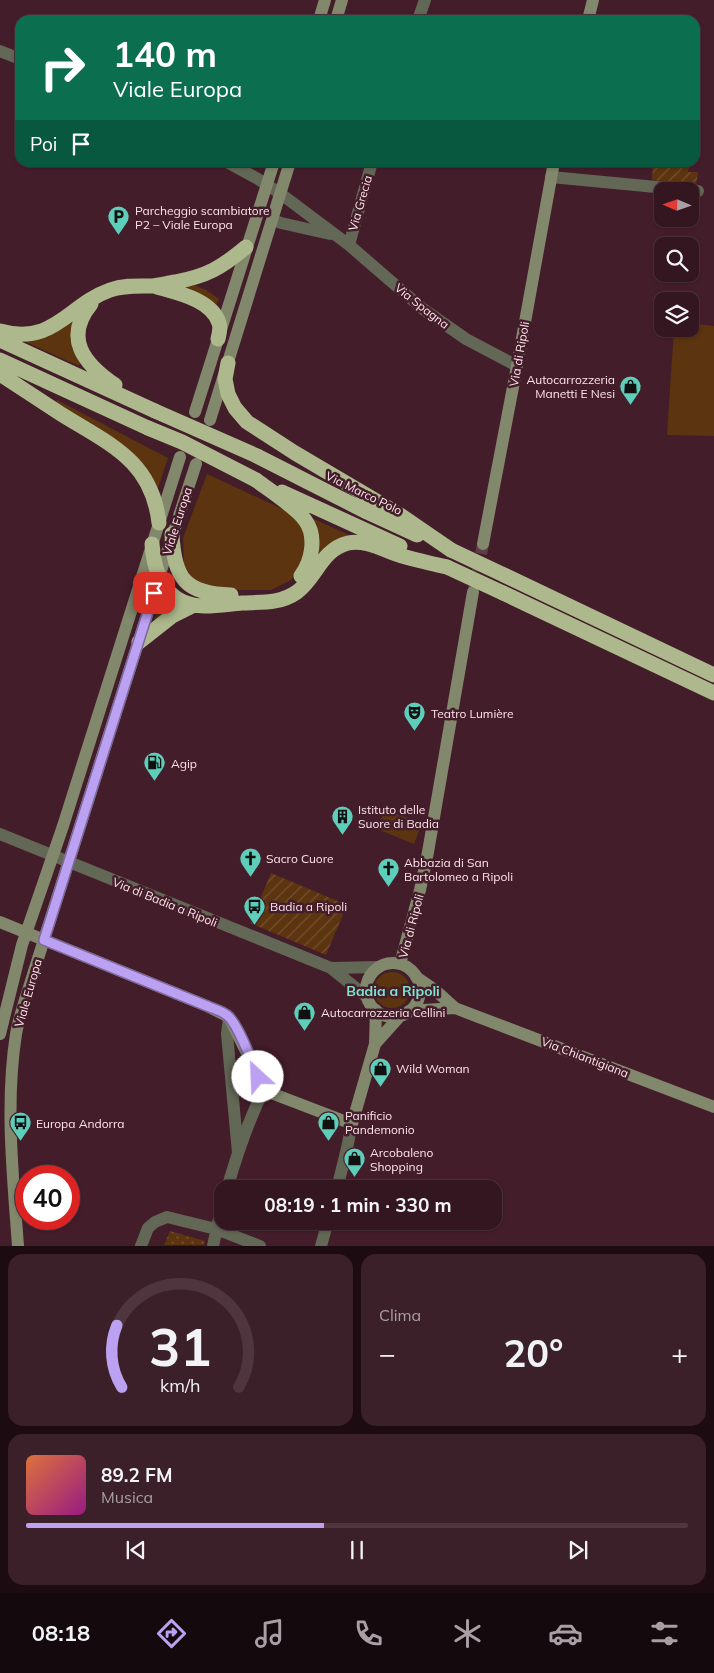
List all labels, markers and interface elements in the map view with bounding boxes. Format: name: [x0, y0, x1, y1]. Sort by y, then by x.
text: 140 m: [113, 32, 217, 76]
icon: right: [30, 35, 95, 100]
text: Viale Europa: [113, 75, 242, 103]
icon: arrive: [67, 130, 95, 158]
text: Poi: [30, 132, 57, 156]
street label: Via Grecia: [345, 173, 375, 233]
north arrow: [654, 182, 699, 228]
map controls: [654, 182, 699, 337]
place label: Parcheggio scambiatore P2 – Viale Europa: [135, 203, 269, 232]
parking icon: Parcheggio scambiatore P2 – Viale Europa: [107, 205, 131, 236]
button: search: [654, 237, 699, 282]
street label: Via Spagna: [392, 280, 452, 332]
button: layers: [654, 292, 699, 337]
street label: Via di Ripoli: [506, 320, 532, 388]
place label: Autocarrozzeria Manetti E Nesi: [526, 372, 615, 401]
shop icon: Autocarrozzeria Manetti E Nesi: [619, 374, 643, 405]
street label: Via Marco Polo: [323, 468, 405, 518]
street label: Viale Europa: [159, 485, 195, 557]
pin: [133, 572, 175, 614]
icon: arrive: [140, 579, 168, 607]
theatre icon: Teatro Lumière: [403, 701, 427, 732]
place label: Teatro Lumière: [431, 706, 514, 721]
fuel station icon: Agip: [143, 751, 167, 782]
place label: Agip: [171, 756, 197, 771]
place label: Istituto delle Suore di Badia: [358, 802, 439, 831]
building icon: Istituto delle Suore di Badia: [330, 804, 354, 835]
church icon: Sacro Cuore: [238, 846, 262, 877]
place label: Sacro Cuore: [266, 851, 334, 866]
place label: Abbazia di San Bartolomeo a Ripoli: [404, 855, 513, 884]
church icon: Abbazia di San Bartolomeo a Ripoli: [376, 857, 400, 888]
street label: Via di Badia a Ripoli: [110, 874, 220, 930]
street label: Via di Ripoli: [395, 892, 427, 960]
bus stop icon: Badia a Ripoli: [242, 894, 266, 925]
place label: Badia a Ripoli: [270, 899, 347, 914]
street label: Viale Europa: [11, 957, 45, 1029]
district label: Badia a Ripoli: [346, 982, 440, 1000]
shop icon: Autocarrozzeria Cellini: [293, 1000, 317, 1031]
place label: Autocarrozzeria Cellini: [321, 1005, 446, 1020]
street label: Via Chiantigiana: [539, 1033, 631, 1081]
position arrow: [231, 1050, 283, 1102]
shop icon: Wild Woman: [368, 1056, 392, 1087]
place label: Wild Woman: [396, 1061, 470, 1076]
place label: Panificio Pandemonio: [345, 1108, 415, 1137]
shop icon: Panificio Pandemonio: [317, 1110, 341, 1141]
bus stop icon: Europa Andorra: [8, 1111, 32, 1142]
place label: Europa Andorra: [36, 1116, 124, 1131]
place label: Arcobaleno Shopping: [370, 1145, 434, 1174]
shop icon: Arcobaleno Shopping: [342, 1147, 366, 1178]
speed limit sign: 40: [15, 1165, 80, 1230]
text: 08:19 · 1 min · 330 m: [264, 1193, 452, 1217]
text: Clima: [379, 1305, 421, 1325]
text: 31: [149, 1314, 212, 1379]
text: 20°: [503, 1329, 564, 1377]
text: −: [379, 1336, 396, 1371]
text: +: [671, 1336, 688, 1371]
text: km/h: [160, 1374, 201, 1396]
text: 89.2 FM: [101, 1463, 173, 1487]
text: Musica: [101, 1487, 153, 1507]
icon: previous: [122, 1536, 150, 1564]
icon: pause: [343, 1536, 371, 1564]
icon: next: [564, 1536, 592, 1564]
icon: directions: [154, 1616, 189, 1651]
icon: music: [252, 1616, 287, 1651]
icon: phone: [351, 1616, 386, 1651]
icon: climate: [450, 1616, 485, 1651]
icon: car: [548, 1616, 583, 1651]
icon: filters: [647, 1616, 682, 1651]
text: 08:18: [32, 1619, 90, 1647]

